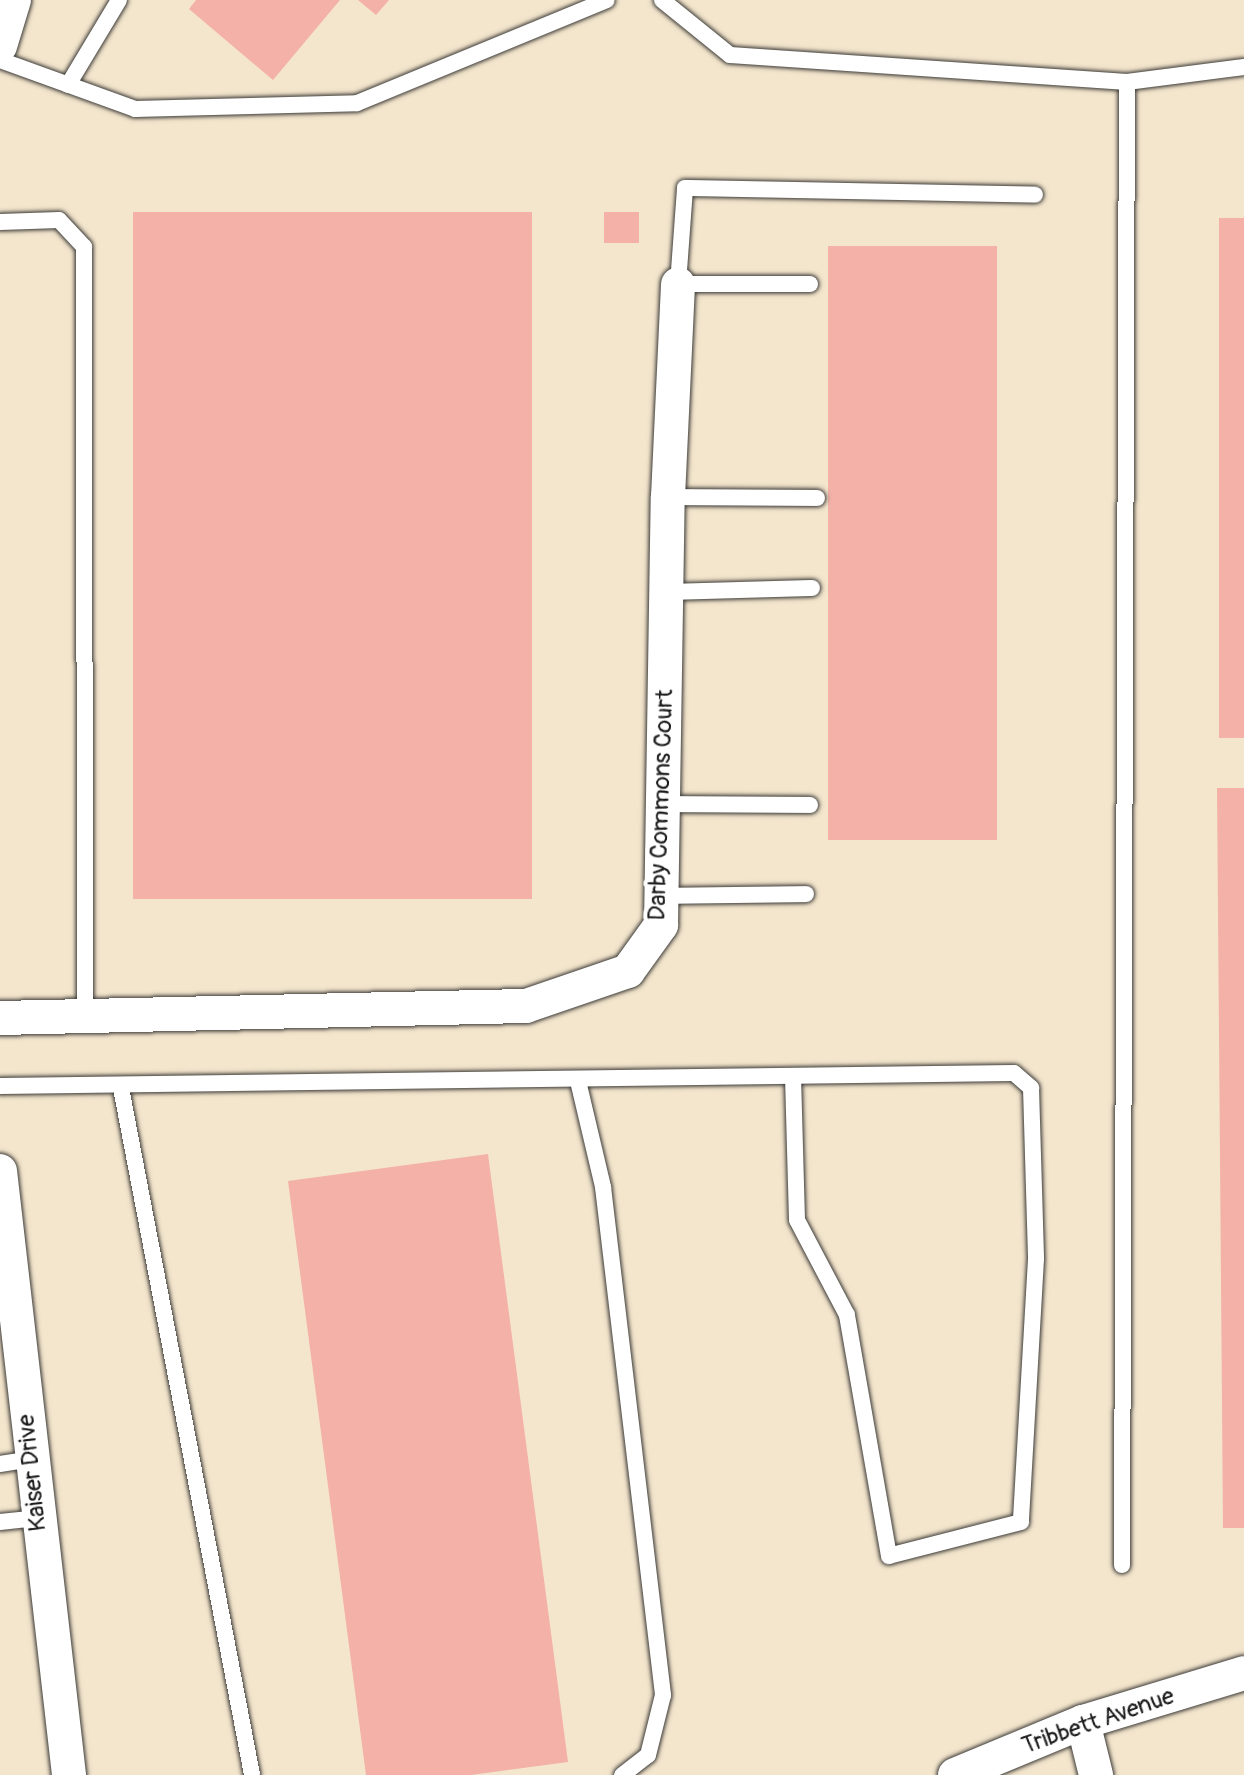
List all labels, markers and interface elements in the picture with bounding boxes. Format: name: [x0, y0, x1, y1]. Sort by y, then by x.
street label: Darby Commons Court: [643, 689, 679, 921]
street label: Kaiser Drive: [12, 1413, 52, 1533]
street label: Tribbett Avenue: [1018, 1681, 1178, 1761]

